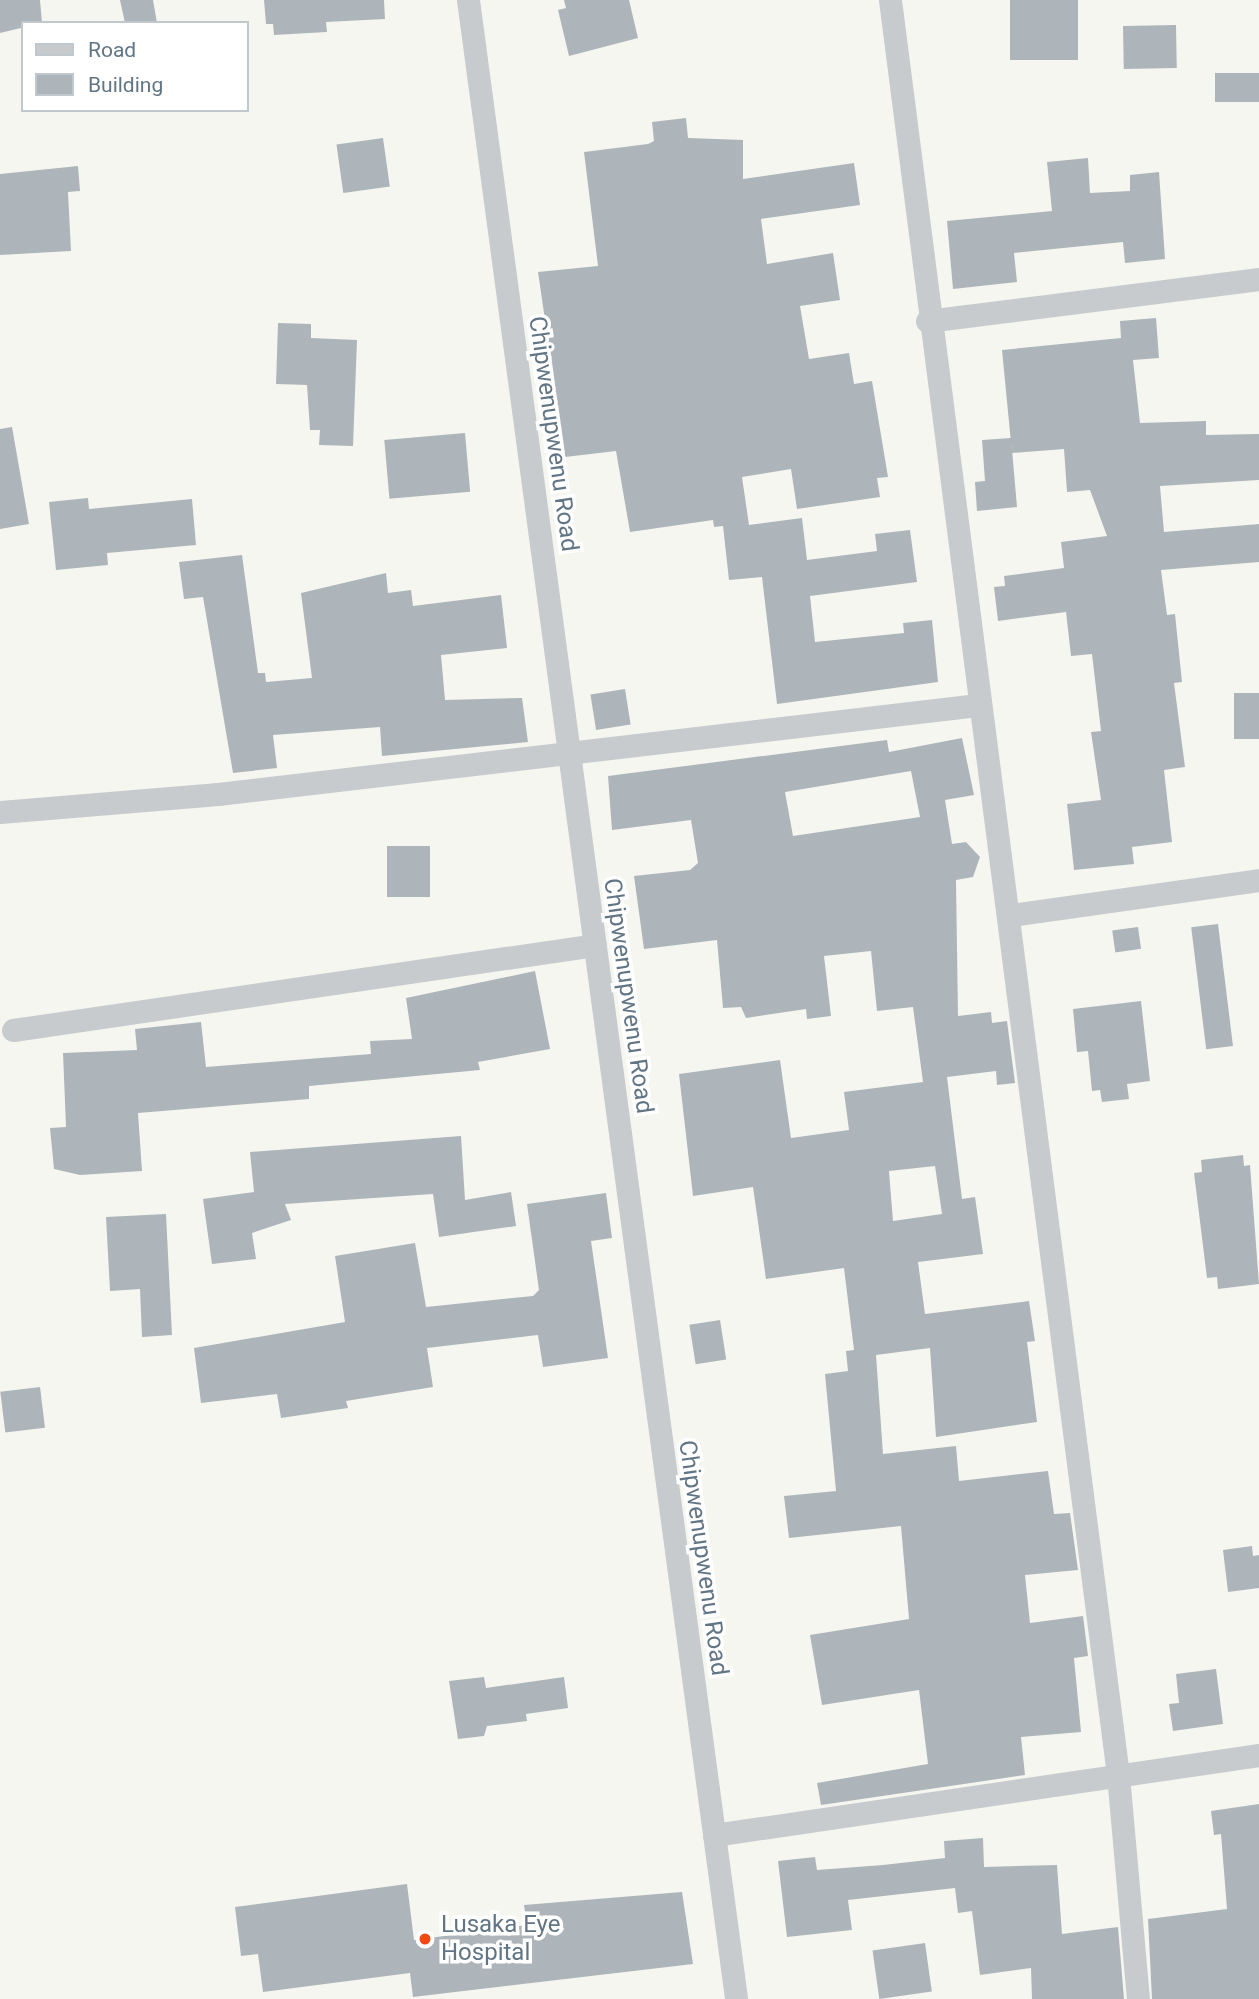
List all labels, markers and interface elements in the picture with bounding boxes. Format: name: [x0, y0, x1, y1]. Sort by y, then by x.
legend: [21, 21, 248, 112]
text: Road: [88, 38, 136, 62]
text: Building: [88, 73, 163, 97]
street label: Chipwenupwenu Road: [522, 315, 584, 553]
street label: Chipwenupwenu Road: [597, 877, 659, 1115]
street label: Chipwenupwenu Road: [672, 1439, 734, 1677]
place label: Lusaka Eye Hospital: [441, 1911, 561, 1967]
marker: Lusaka Eye Hospital: [415, 1929, 435, 1949]

